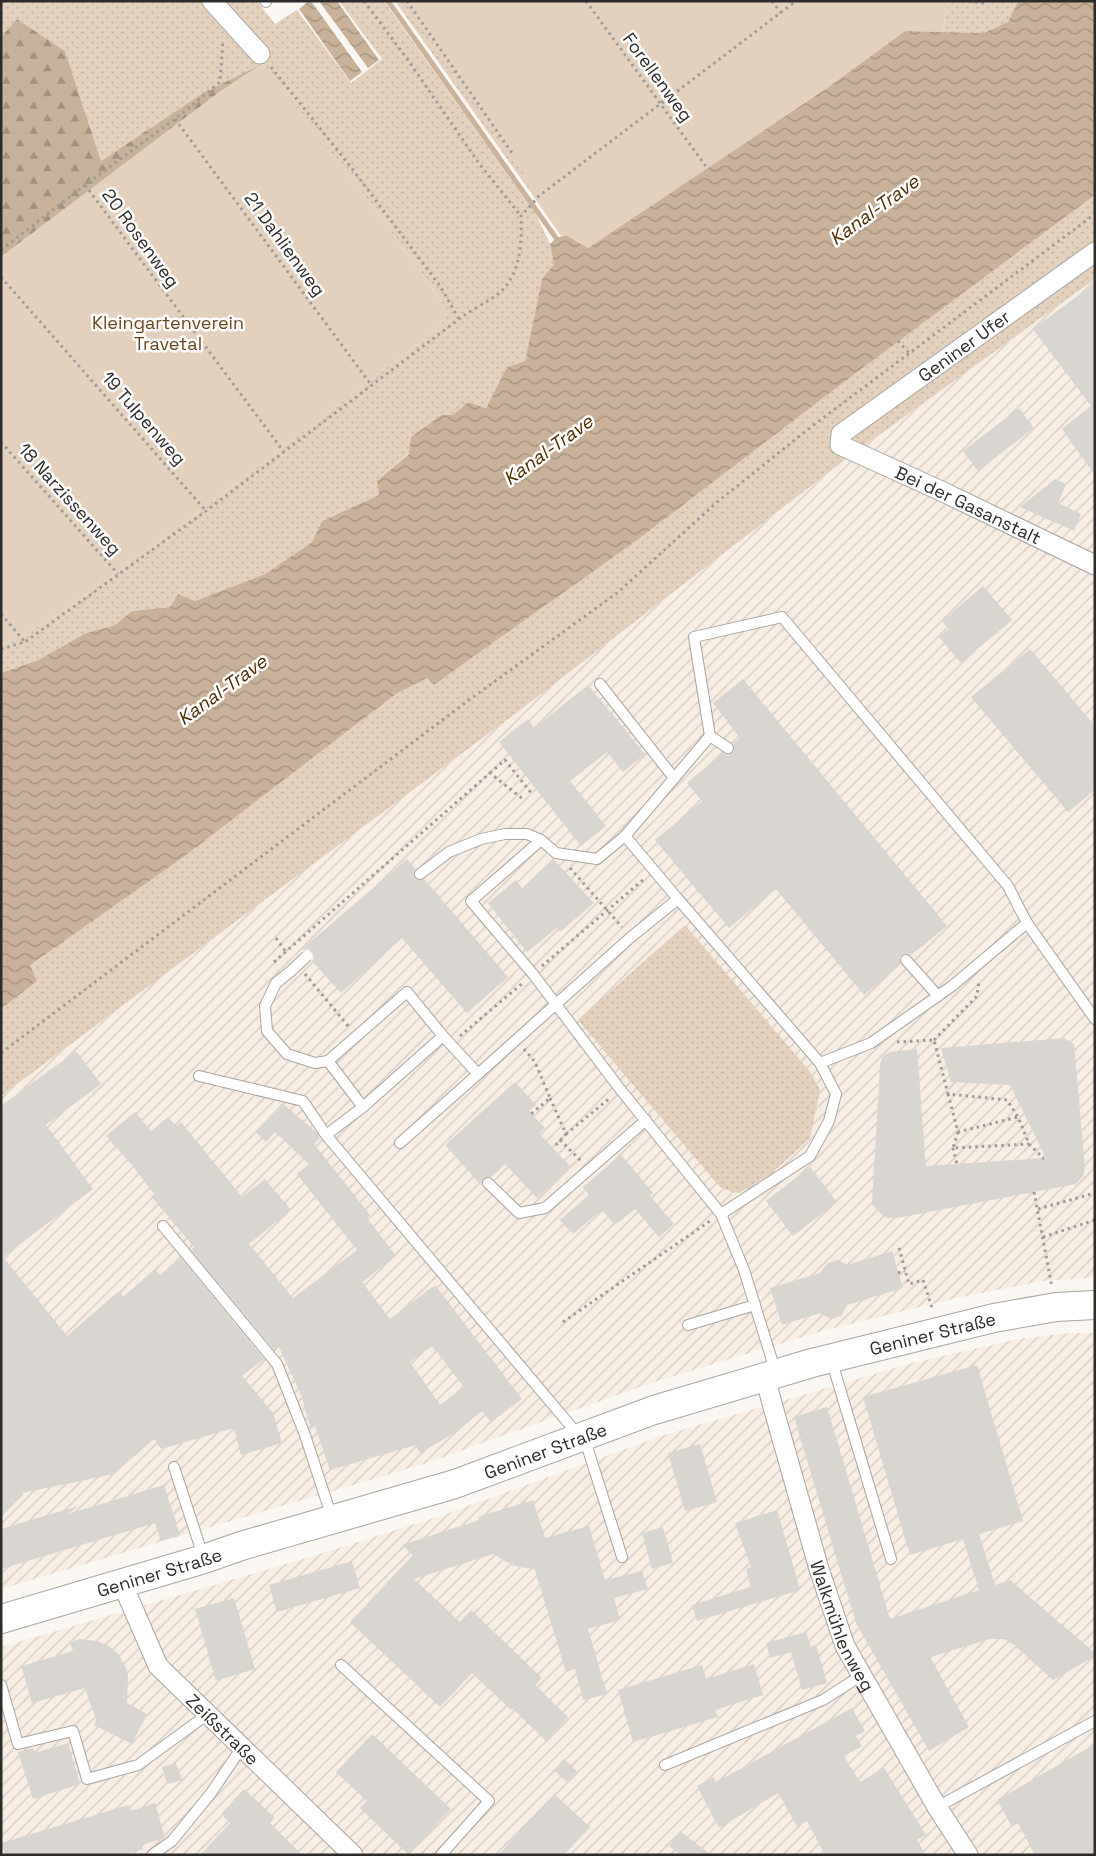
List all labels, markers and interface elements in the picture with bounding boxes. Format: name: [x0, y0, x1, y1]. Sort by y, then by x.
street label: Forellenweg: [618, 28, 698, 126]
water label: Kanal-Trave: [824, 169, 924, 251]
street label: 20 Rosenweg: [97, 184, 185, 292]
street label: 21 Dahlienweg: [239, 187, 331, 301]
street label: Geniner Ufer: [914, 305, 1015, 387]
park label: Kleingartenverein Travetal: [92, 311, 244, 355]
street label: 19 Tulpenweg: [97, 366, 191, 470]
water label: Kanal-Trave: [498, 409, 598, 491]
street label: 18 Narzissenweg: [14, 438, 126, 560]
street label: Bei der Gasanstalt: [892, 460, 1045, 549]
water label: Kanal-Trave: [172, 649, 272, 731]
street label: Geniner Straße: [867, 1307, 998, 1360]
street label: Geniner Straße: [481, 1417, 610, 1484]
street label: Geniner Straße: [94, 1542, 225, 1602]
street label: Walkmühlenweg: [806, 1558, 880, 1695]
street label: Zeißstraße: [182, 1688, 264, 1770]

